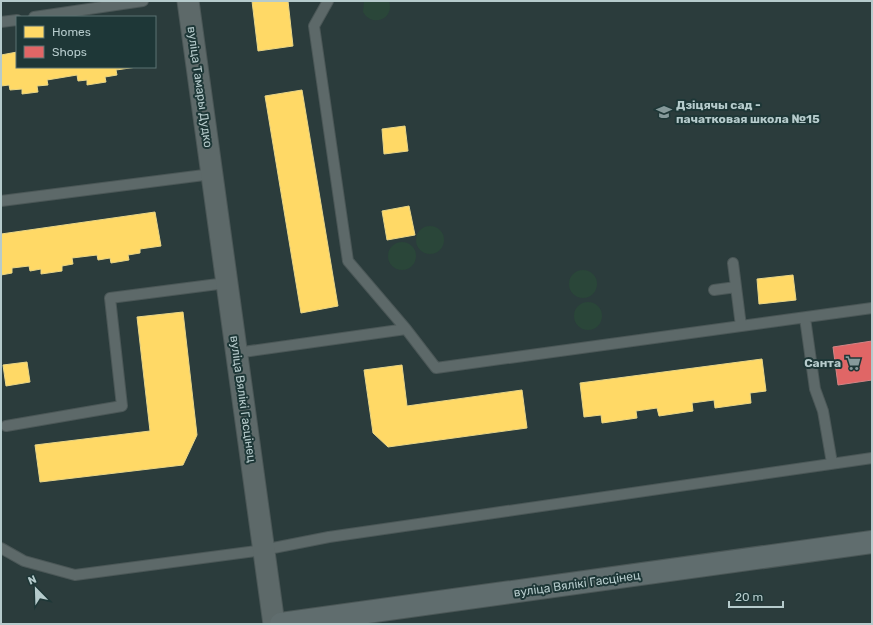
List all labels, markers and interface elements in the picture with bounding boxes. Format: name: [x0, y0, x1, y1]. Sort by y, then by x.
legend: [16, 16, 156, 68]
text: Homes: [52, 25, 91, 39]
street label: вуліца Тамары Дудко: [185, 26, 215, 149]
text: Shops: [52, 45, 87, 59]
place label: Дзіцячы сад - пачатковая школа №15: [676, 98, 820, 126]
school or university icon: Дзіцячы сад - пачатковая школа №15: [655, 103, 673, 121]
street label: вуліца Вялікі Гасцінец: [227, 335, 259, 464]
supermarket icon: Санта: [844, 354, 862, 372]
place label: Санта: [804, 356, 841, 370]
street label: вуліца Вялікі Гасцінец: [513, 568, 642, 600]
north arrow: [16, 569, 56, 609]
text: N: [26, 573, 39, 588]
scale bar: [729, 583, 783, 609]
text: 20 m: [735, 590, 763, 604]

